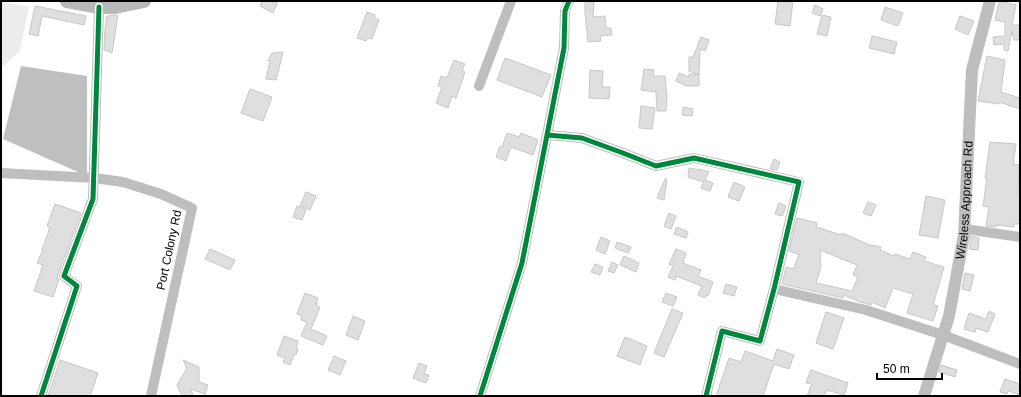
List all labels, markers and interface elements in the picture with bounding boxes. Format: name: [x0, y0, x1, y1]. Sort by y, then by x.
street label: Wireless Approach Rd: [953, 141, 976, 260]
street label: Port Colony Rd: [154, 209, 184, 291]
scale bar: [877, 355, 942, 381]
text: 50 m: [883, 362, 910, 376]

